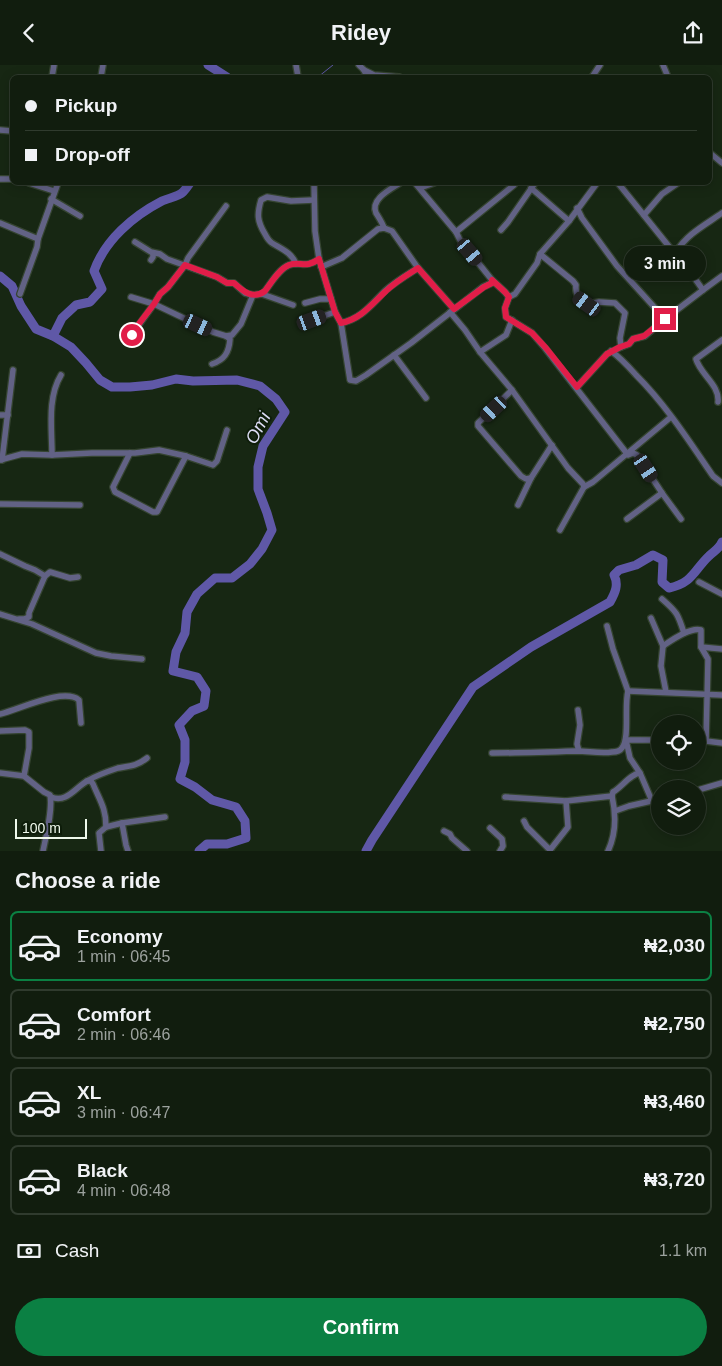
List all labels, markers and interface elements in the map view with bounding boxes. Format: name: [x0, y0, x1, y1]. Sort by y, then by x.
icon: back: [15, 19, 43, 47]
icon: share: [679, 19, 707, 47]
text: Ridey: [331, 20, 391, 45]
text: Pickup: [55, 95, 117, 116]
text: Drop-off: [55, 144, 130, 165]
car: [454, 236, 485, 268]
callout: 3 min: [624, 247, 706, 281]
text: 3 min: [644, 255, 686, 272]
car: [570, 289, 603, 319]
car: [295, 308, 328, 332]
route end: [654, 308, 676, 330]
car: [181, 312, 214, 338]
route start: [121, 324, 143, 346]
car: [477, 393, 510, 425]
water label: Omi: [241, 408, 275, 447]
car: [631, 451, 660, 485]
map controls: [651, 715, 706, 835]
button: locate: [651, 715, 706, 770]
button: layers: [651, 780, 706, 835]
scale bar: [15, 816, 88, 839]
text: 100 m: [22, 820, 61, 836]
text: Choose a ride: [15, 868, 160, 893]
icon: car: [17, 924, 62, 969]
text: Economy: [77, 926, 163, 947]
text: ₦2,030: [644, 935, 705, 956]
text: 1 min · 06:45: [77, 948, 170, 965]
icon: car: [17, 1002, 62, 1047]
text: Comfort: [77, 1004, 151, 1025]
text: ₦2,750: [644, 1013, 705, 1034]
text: 2 min · 06:46: [77, 1026, 170, 1043]
icon: car: [17, 1080, 62, 1125]
text: XL: [77, 1082, 101, 1103]
text: ₦3,460: [644, 1091, 705, 1112]
text: 3 min · 06:47: [77, 1104, 170, 1121]
icon: car: [17, 1158, 62, 1203]
text: Black: [77, 1160, 128, 1181]
text: ₦3,720: [644, 1169, 705, 1190]
text: 4 min · 06:48: [77, 1182, 170, 1199]
icon: cash: [15, 1237, 43, 1265]
text: Cash: [55, 1240, 99, 1261]
text: 1.1 km: [659, 1242, 707, 1259]
button: Confirm: [15, 1298, 707, 1356]

